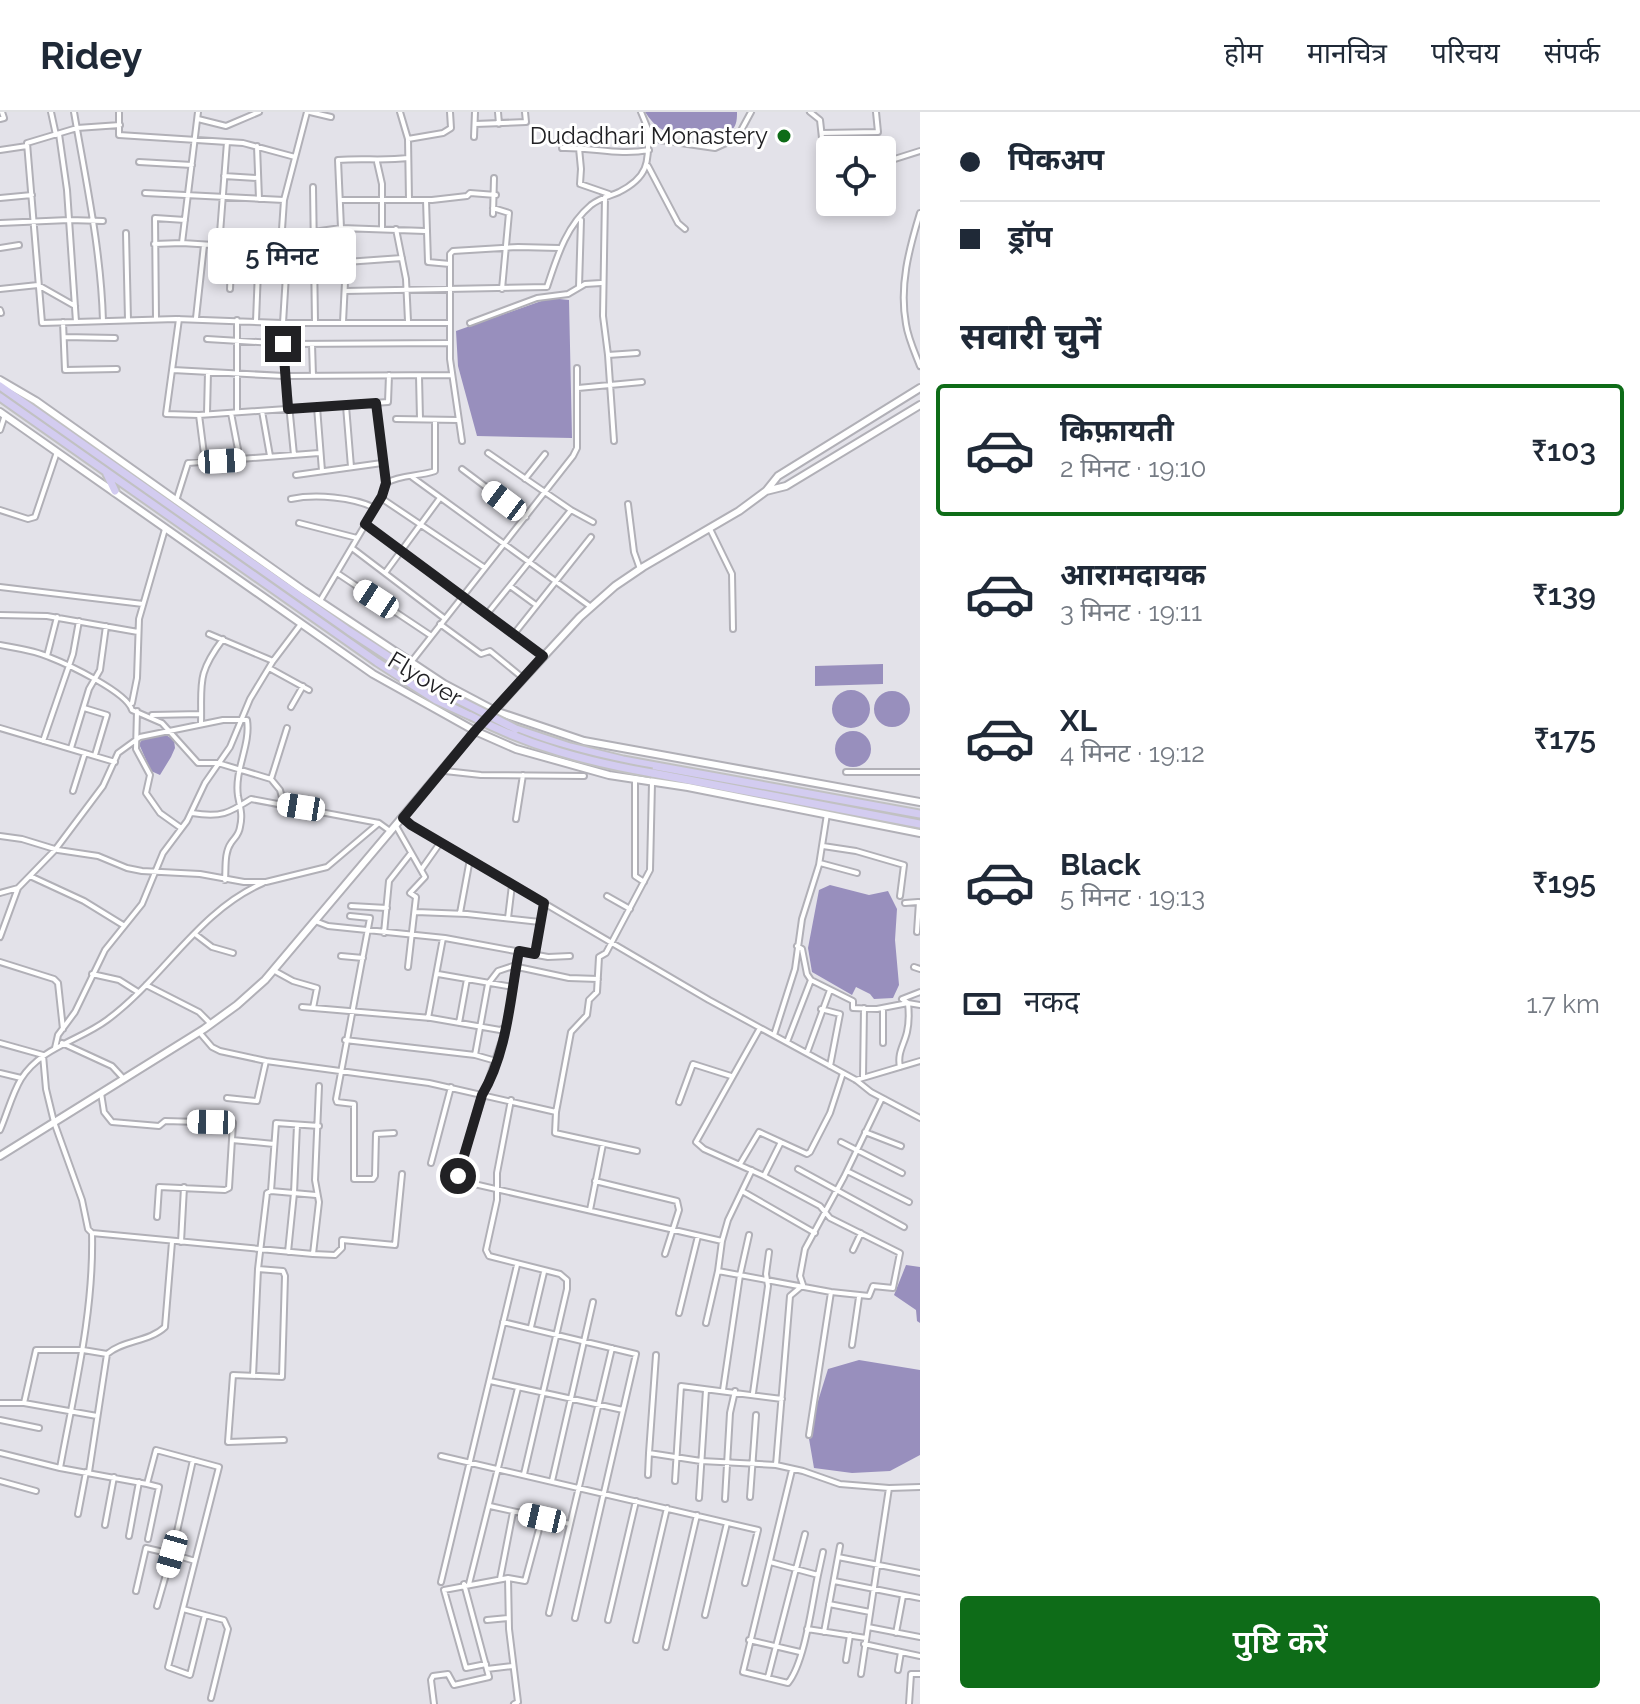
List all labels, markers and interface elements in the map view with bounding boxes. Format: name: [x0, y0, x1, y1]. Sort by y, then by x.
text: Ridey: [40, 33, 142, 78]
text: होम: [1224, 37, 1263, 70]
text: मानचित्र: [1307, 37, 1387, 70]
text: परिचय: [1431, 37, 1500, 70]
text: संपर्क: [1544, 37, 1600, 70]
place label: Dudadhari Monastery: [530, 121, 768, 150]
marker: Dudadhari Monastery: [775, 127, 793, 145]
map controls: [816, 136, 896, 216]
button: locate: [816, 136, 896, 216]
text: पिकअप: [1008, 142, 1104, 177]
text: ड्रॉप: [1008, 219, 1052, 254]
callout: 5 मिनट: [209, 228, 357, 284]
text: 5 मिनट: [245, 241, 319, 271]
text: सवारी चुनें: [960, 315, 1101, 357]
route end: [265, 326, 301, 362]
text: किफ़ायती: [1060, 413, 1174, 448]
icon: car: [964, 414, 1036, 486]
text: ₹103: [1532, 433, 1596, 468]
car: [197, 448, 247, 474]
text: 2 मिनट · 19:10: [1060, 453, 1206, 483]
car: [478, 477, 530, 525]
text: आरामदायक: [1060, 557, 1206, 592]
icon: car: [964, 558, 1036, 630]
car: [349, 576, 403, 622]
text: ₹139: [1532, 577, 1596, 612]
text: 3 मिनट · 19:11: [1060, 597, 1202, 627]
street label: Flyover: [383, 645, 468, 712]
icon: car: [964, 702, 1036, 774]
text: XL: [1060, 703, 1097, 738]
text: ₹175: [1534, 721, 1596, 756]
text: 4 मिनट · 19:12: [1060, 738, 1205, 768]
car: [275, 791, 327, 823]
icon: car: [964, 846, 1036, 918]
text: Black: [1060, 847, 1141, 882]
text: ₹195: [1532, 865, 1596, 900]
text: 5 मिनट · 19:13: [1060, 882, 1205, 912]
icon: cash: [960, 982, 1004, 1026]
text: नकद: [1024, 984, 1080, 1019]
text: 1.7 km: [1526, 989, 1600, 1019]
car: [187, 1110, 235, 1134]
route start: [440, 1158, 476, 1194]
car: [516, 1501, 568, 1535]
car: [154, 1528, 190, 1580]
button: पुष्टि करें: [960, 1596, 1600, 1688]

